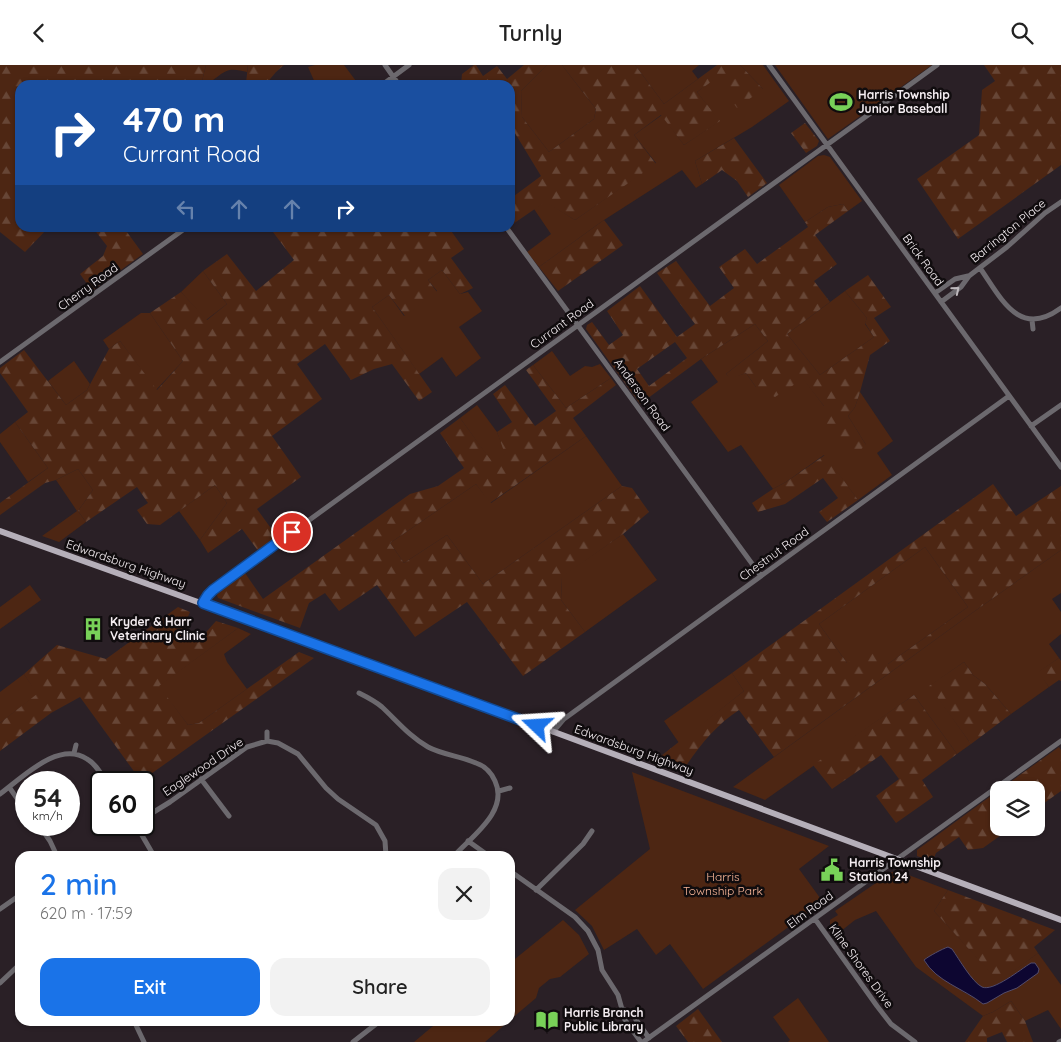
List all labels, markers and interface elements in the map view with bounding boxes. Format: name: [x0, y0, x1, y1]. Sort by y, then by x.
icon: back: [25, 19, 53, 47]
text: Turnly: [498, 19, 563, 47]
icon: search: [1008, 19, 1036, 47]
place label: Harris Township Junior Baseball: [858, 87, 950, 116]
sports icon: Harris Township Junior Baseball: [828, 89, 854, 115]
text: 470 m: [123, 97, 225, 141]
icon: right: [40, 100, 105, 165]
text: Currant Road: [123, 140, 261, 168]
icon: left: [172, 195, 200, 223]
icon: ahead: [225, 195, 253, 223]
icon: ahead: [278, 195, 306, 223]
icon: right: [331, 195, 359, 223]
street label: Barrington Place: [967, 195, 1049, 266]
street label: Brick Road: [900, 231, 947, 289]
street label: Cherry Road: [55, 260, 121, 313]
one-way arrow: [950, 287, 959, 295]
street label: Currant Road: [527, 295, 596, 352]
street label: Anderson Road: [611, 355, 674, 434]
pin: [271, 511, 313, 553]
icon: arrive: [278, 518, 306, 546]
street label: Chestnut Road: [736, 523, 811, 584]
street label: Edwardsburg Highway: [64, 536, 188, 591]
place label: Kryder & Harr Veterinary Clinic: [110, 614, 205, 643]
building icon: Kryder & Harr Veterinary Clinic: [80, 616, 106, 642]
position arrow: [510, 699, 562, 751]
street label: Edwardsburg Highway: [573, 721, 696, 778]
street label: Eaglewood Drive: [160, 734, 246, 799]
speed limit sign: 60: [90, 771, 155, 836]
map controls: [990, 781, 1045, 836]
button: layers: [990, 781, 1045, 836]
text: 54: [33, 782, 62, 813]
text: km/h: [32, 808, 63, 823]
place label: Harris Township Station 24: [849, 855, 941, 884]
public building icon: Harris Township Station 24: [819, 857, 845, 883]
text: 2 min: [40, 865, 117, 903]
button: close: [438, 868, 490, 920]
park label: Harris Township Park: [683, 869, 763, 898]
street label: Elm Road: [784, 888, 836, 931]
text: 620 m · 17:59: [40, 903, 133, 923]
street label: Kline Shores Drive: [826, 921, 897, 1011]
button: Exit: [40, 958, 260, 1016]
button: Share: [270, 958, 490, 1016]
place label: Harris Branch Public Library: [564, 1005, 643, 1034]
library icon: Harris Branch Public Library: [534, 1007, 560, 1033]

